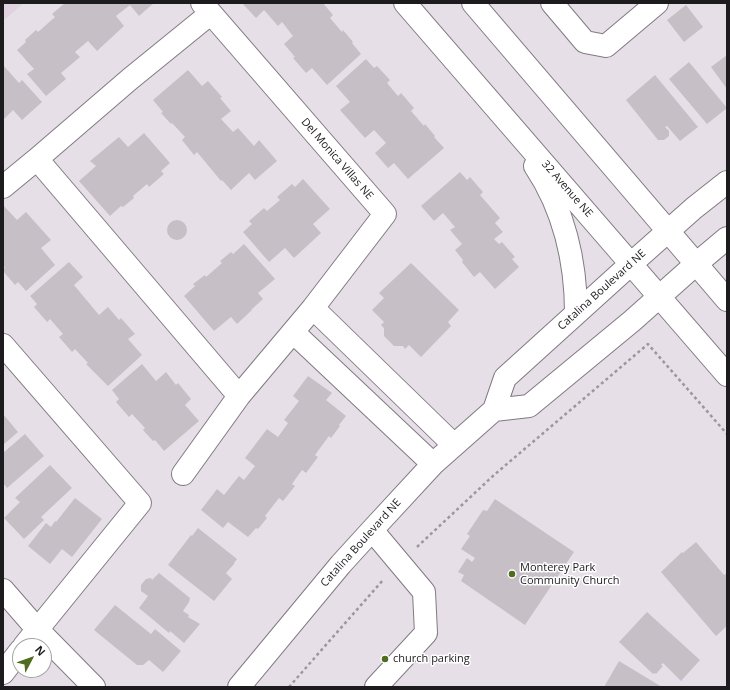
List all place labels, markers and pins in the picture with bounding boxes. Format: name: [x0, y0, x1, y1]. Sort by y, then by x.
place label: Monterey Park Community Church: [520, 561, 619, 587]
marker: Monterey Park Community Church: [507, 569, 517, 579]
place label: church parking: [393, 652, 470, 666]
marker: church parking: [380, 654, 390, 664]

